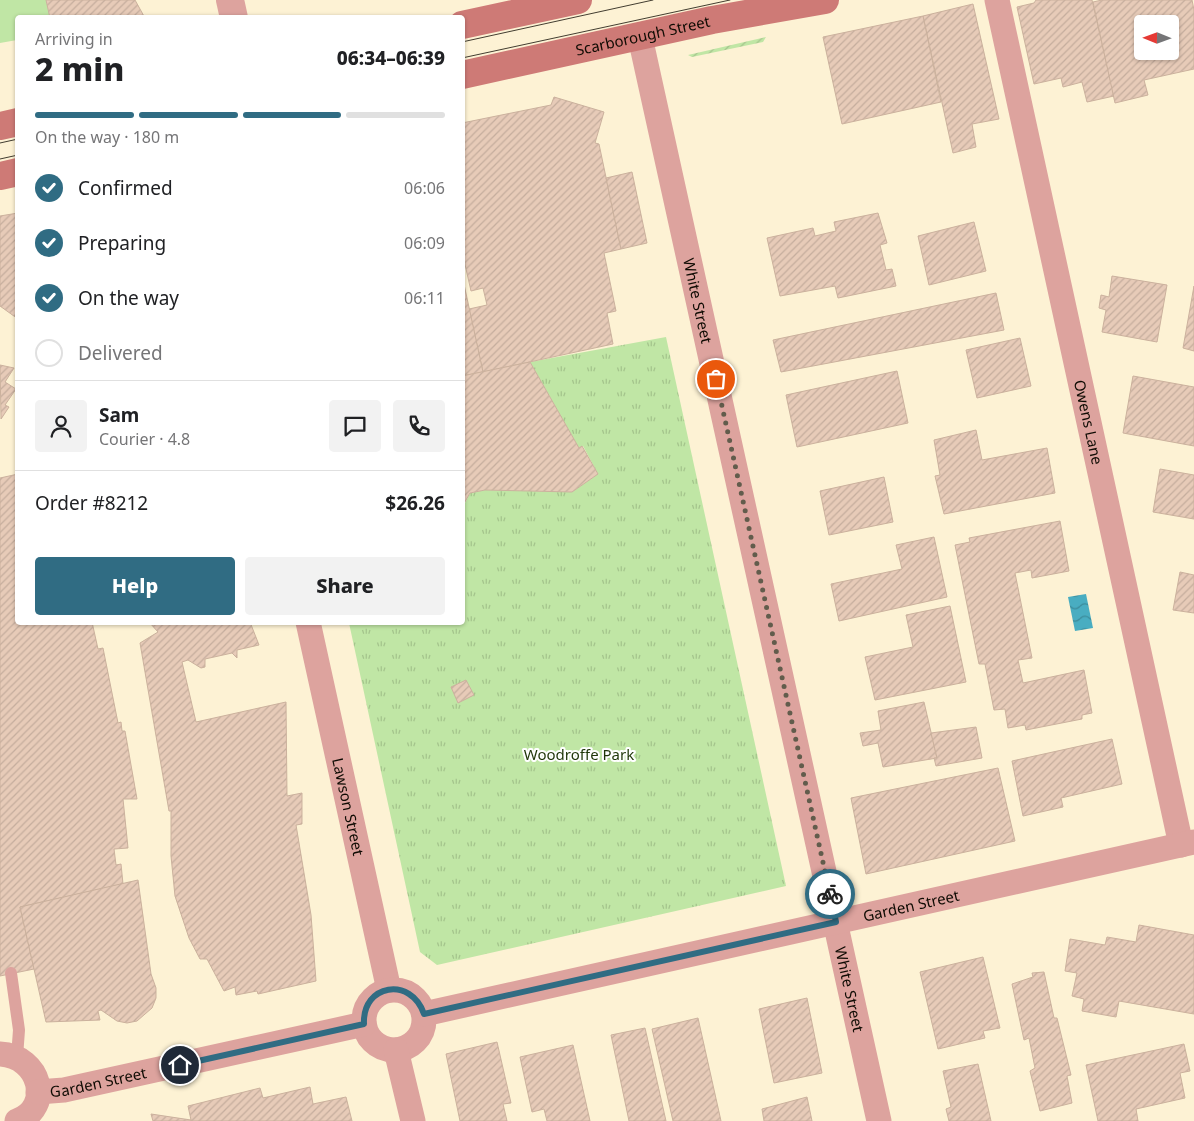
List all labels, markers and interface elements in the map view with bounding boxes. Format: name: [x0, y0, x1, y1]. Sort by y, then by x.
street label: Scarborough Street: [574, 11, 712, 60]
north arrow: [1134, 15, 1179, 60]
map controls: [1134, 15, 1179, 60]
text: Arriving in: [35, 28, 113, 50]
text: 06:34–06:39: [337, 45, 445, 71]
text: 2 min: [35, 47, 124, 90]
text: On the way · 180 m: [35, 126, 179, 148]
icon: check: [35, 174, 63, 202]
text: Confirmed: [78, 175, 173, 201]
text: 06:06: [404, 177, 445, 199]
icon: check: [35, 229, 63, 257]
text: Preparing: [78, 230, 166, 256]
text: 06:09: [404, 232, 445, 254]
street label: White Street: [679, 256, 717, 346]
icon: check: [35, 284, 63, 312]
text: On the way: [78, 285, 179, 311]
text: 06:11: [404, 287, 445, 309]
text: Delivered: [78, 340, 163, 366]
pin: [695, 358, 737, 400]
icon: bag: [702, 365, 730, 393]
street label: Owens Lane: [1070, 378, 1108, 466]
button: person: [35, 400, 87, 452]
button: chat: [329, 400, 381, 452]
button: phone: [393, 400, 445, 452]
text: Sam: [99, 402, 139, 428]
text: Courier · 4.8: [99, 428, 190, 450]
text: Order #8212: [35, 490, 148, 516]
text: $26.26: [385, 490, 445, 516]
button: Help: [35, 557, 235, 615]
button: Share: [245, 557, 445, 615]
park label: Woodroffe Park: [524, 744, 634, 764]
street label: Lawson Street: [328, 756, 369, 858]
courier: [805, 869, 855, 919]
icon: bike: [816, 880, 844, 908]
street label: Garden Street: [861, 885, 962, 926]
street label: White Street: [831, 945, 869, 1034]
pin: [159, 1044, 201, 1086]
icon: home: [166, 1051, 194, 1079]
street label: Garden Street: [49, 1062, 149, 1101]

